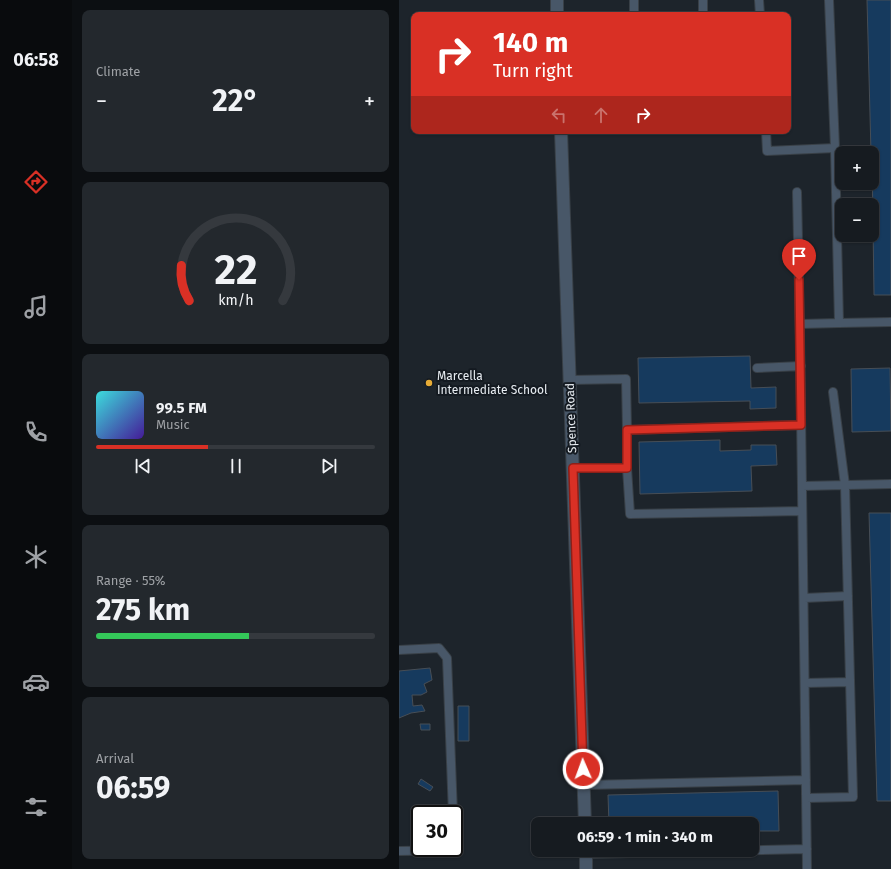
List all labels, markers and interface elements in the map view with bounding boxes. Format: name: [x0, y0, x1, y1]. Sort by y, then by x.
text: 140 m: [493, 26, 569, 59]
icon: right: [427, 28, 479, 80]
text: 06:58: [13, 49, 59, 71]
text: Turn right: [493, 60, 573, 82]
text: Climate: [96, 64, 140, 79]
text: 22°: [212, 83, 259, 119]
text: −: [96, 88, 107, 115]
text: +: [364, 88, 375, 115]
icon: left: [548, 104, 570, 126]
icon: ahead: [590, 104, 612, 126]
icon: right: [632, 104, 654, 126]
map controls: [835, 146, 879, 242]
button: +: [835, 146, 879, 190]
icon: directions: [22, 168, 50, 196]
button: −: [835, 198, 879, 242]
pin: [782, 239, 816, 280]
text: 22: [214, 244, 257, 294]
icon: arrive: [788, 245, 810, 267]
text: km/h: [218, 291, 253, 308]
icon: music: [22, 293, 50, 321]
place label: Marcella Intermediate School: [437, 369, 548, 397]
marker: Marcella Intermediate School: [424, 378, 434, 388]
street label: Spence Road: [563, 383, 579, 453]
text: 99.5 FM: [156, 399, 207, 417]
text: Music: [156, 417, 190, 432]
icon: phone: [22, 418, 50, 446]
icon: previous: [132, 455, 154, 477]
icon: pause: [225, 455, 247, 477]
icon: next: [318, 455, 340, 477]
icon: climate: [22, 543, 50, 571]
text: Range · 55%: [96, 573, 166, 588]
text: 275 km: [96, 592, 190, 628]
icon: car: [22, 668, 50, 696]
position arrow: [562, 748, 604, 790]
text: Arrival: [96, 751, 134, 766]
text: 06:59: [96, 770, 170, 806]
icon: filters: [22, 793, 50, 821]
speed limit sign: 30: [411, 805, 463, 857]
text: 06:59 · 1 min · 340 m: [577, 828, 713, 846]

